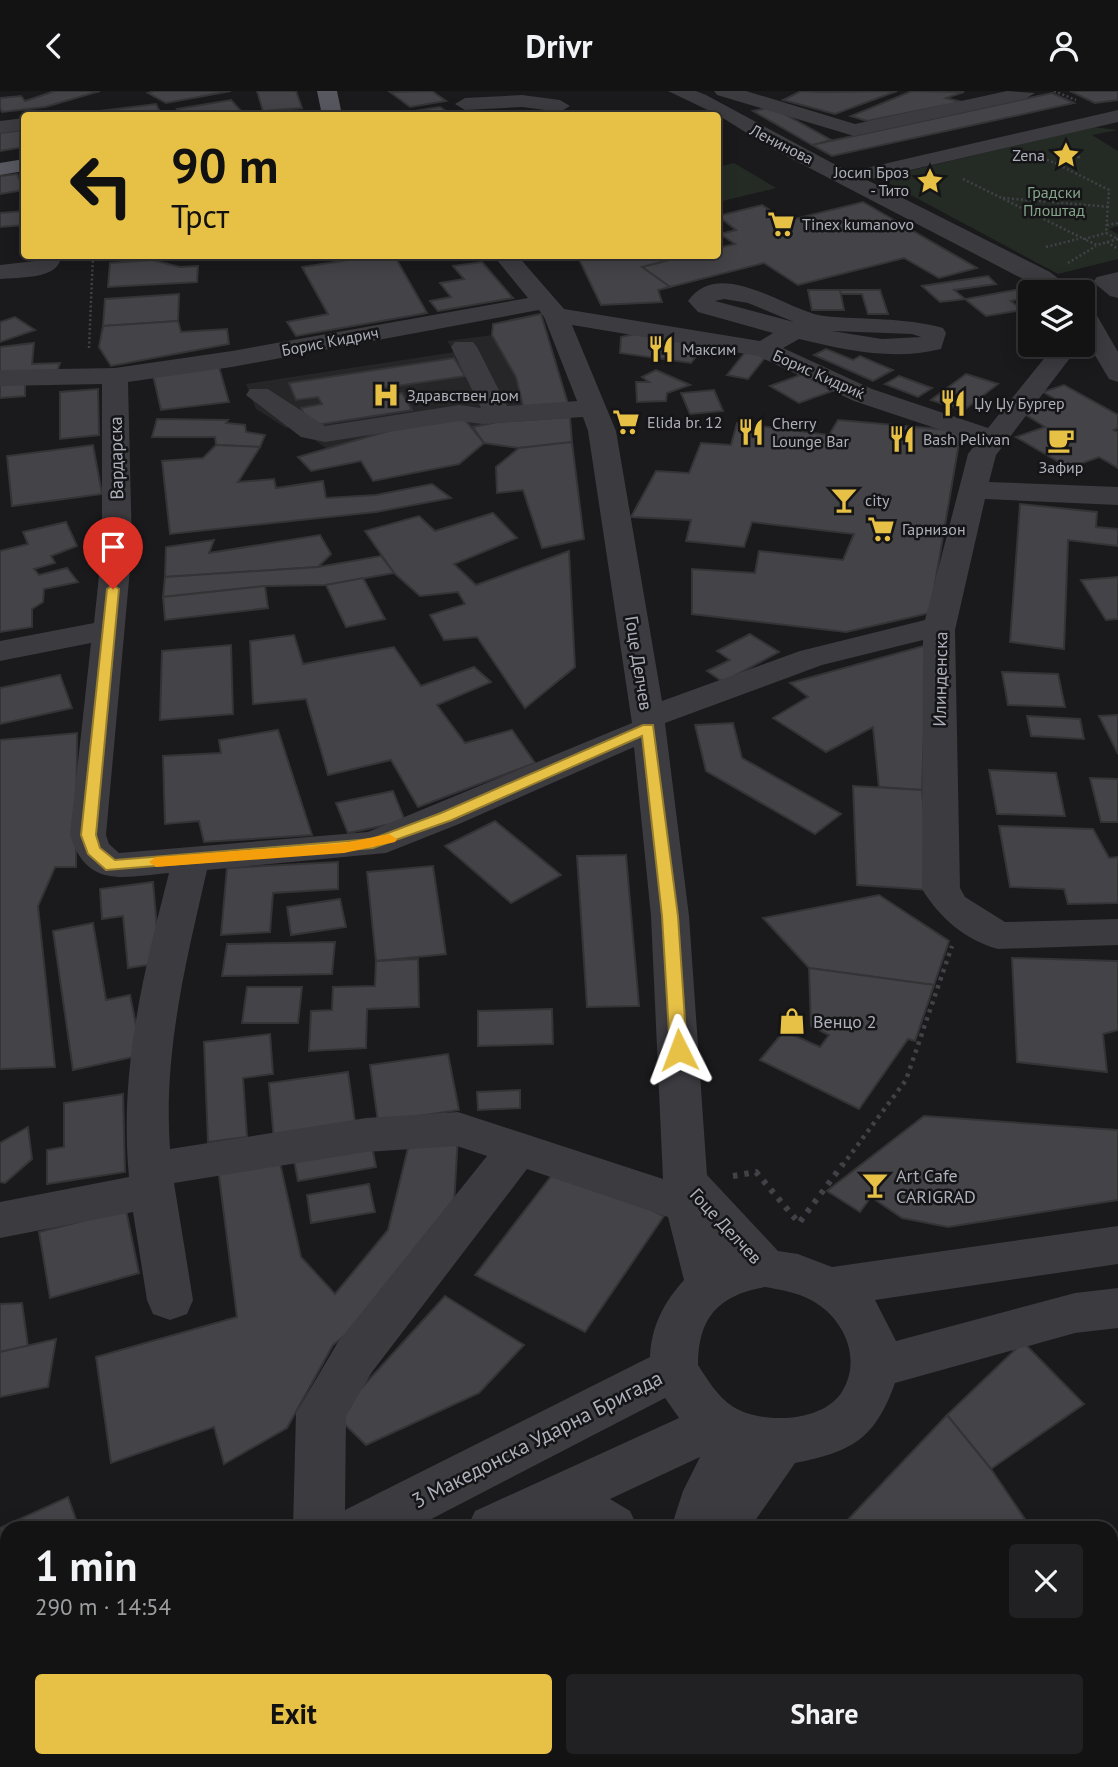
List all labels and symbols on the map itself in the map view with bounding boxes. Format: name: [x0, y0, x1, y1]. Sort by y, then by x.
street label: Ленинова: [746, 119, 817, 168]
place icon: Zena: [1051, 140, 1081, 170]
place label: Zena: [1012, 145, 1045, 165]
place label: Јосип Броз - Тито: [833, 162, 909, 200]
place icon: Јосип Броз - Тито: [915, 166, 945, 196]
park label: Градски Плоштад: [1023, 182, 1085, 220]
supermarket icon: Tinex kumanovo: [766, 209, 796, 239]
place label: Tinex kumanovo: [802, 214, 914, 234]
street label: Борис Кидрич: [280, 322, 380, 360]
restaurant icon: Максим: [646, 334, 676, 364]
place label: Максим: [682, 339, 736, 359]
street label: Борис Кидриќ: [770, 345, 868, 403]
hospital icon: Здравствен дом: [371, 380, 401, 410]
place label: Здравствен дом: [407, 385, 519, 405]
restaurant icon: Џу Џу Бургер: [938, 388, 968, 418]
place label: Џу Џу Бургер: [974, 393, 1065, 413]
supermarket icon: Elida br. 12: [611, 407, 641, 437]
place label: Elida br. 12: [647, 412, 722, 432]
place label: Cherry Lounge Bar: [772, 413, 850, 451]
street label: Вардарска: [104, 416, 128, 500]
restaurant icon: Cherry Lounge Bar: [736, 417, 766, 447]
restaurant icon: Bash Pelivan: [887, 424, 917, 454]
cafe icon: Зафир: [1046, 425, 1076, 455]
place label: Bash Pelivan: [923, 429, 1010, 449]
place label: Зафир: [1039, 457, 1083, 477]
bar icon: city: [829, 485, 859, 515]
place label: city: [865, 490, 890, 510]
supermarket icon: Гарнизон: [866, 514, 896, 544]
pin: [83, 517, 143, 589]
place label: Гарнизон: [902, 519, 966, 539]
street label: Гоце Делчев: [620, 614, 658, 712]
street label: Илинденска: [928, 631, 952, 727]
shop icon: Венцо 2: [777, 1006, 807, 1036]
place label: Венцо 2: [813, 1010, 877, 1033]
position arrow: [642, 1013, 716, 1087]
place label: Art Cafe CARIGRAD: [896, 1164, 976, 1208]
bar icon: Art Cafe CARIGRAD: [860, 1170, 890, 1200]
street label: Гоце Делчев: [685, 1183, 767, 1269]
street label: 3 Македонска Ударна Бригада: [407, 1364, 667, 1514]

